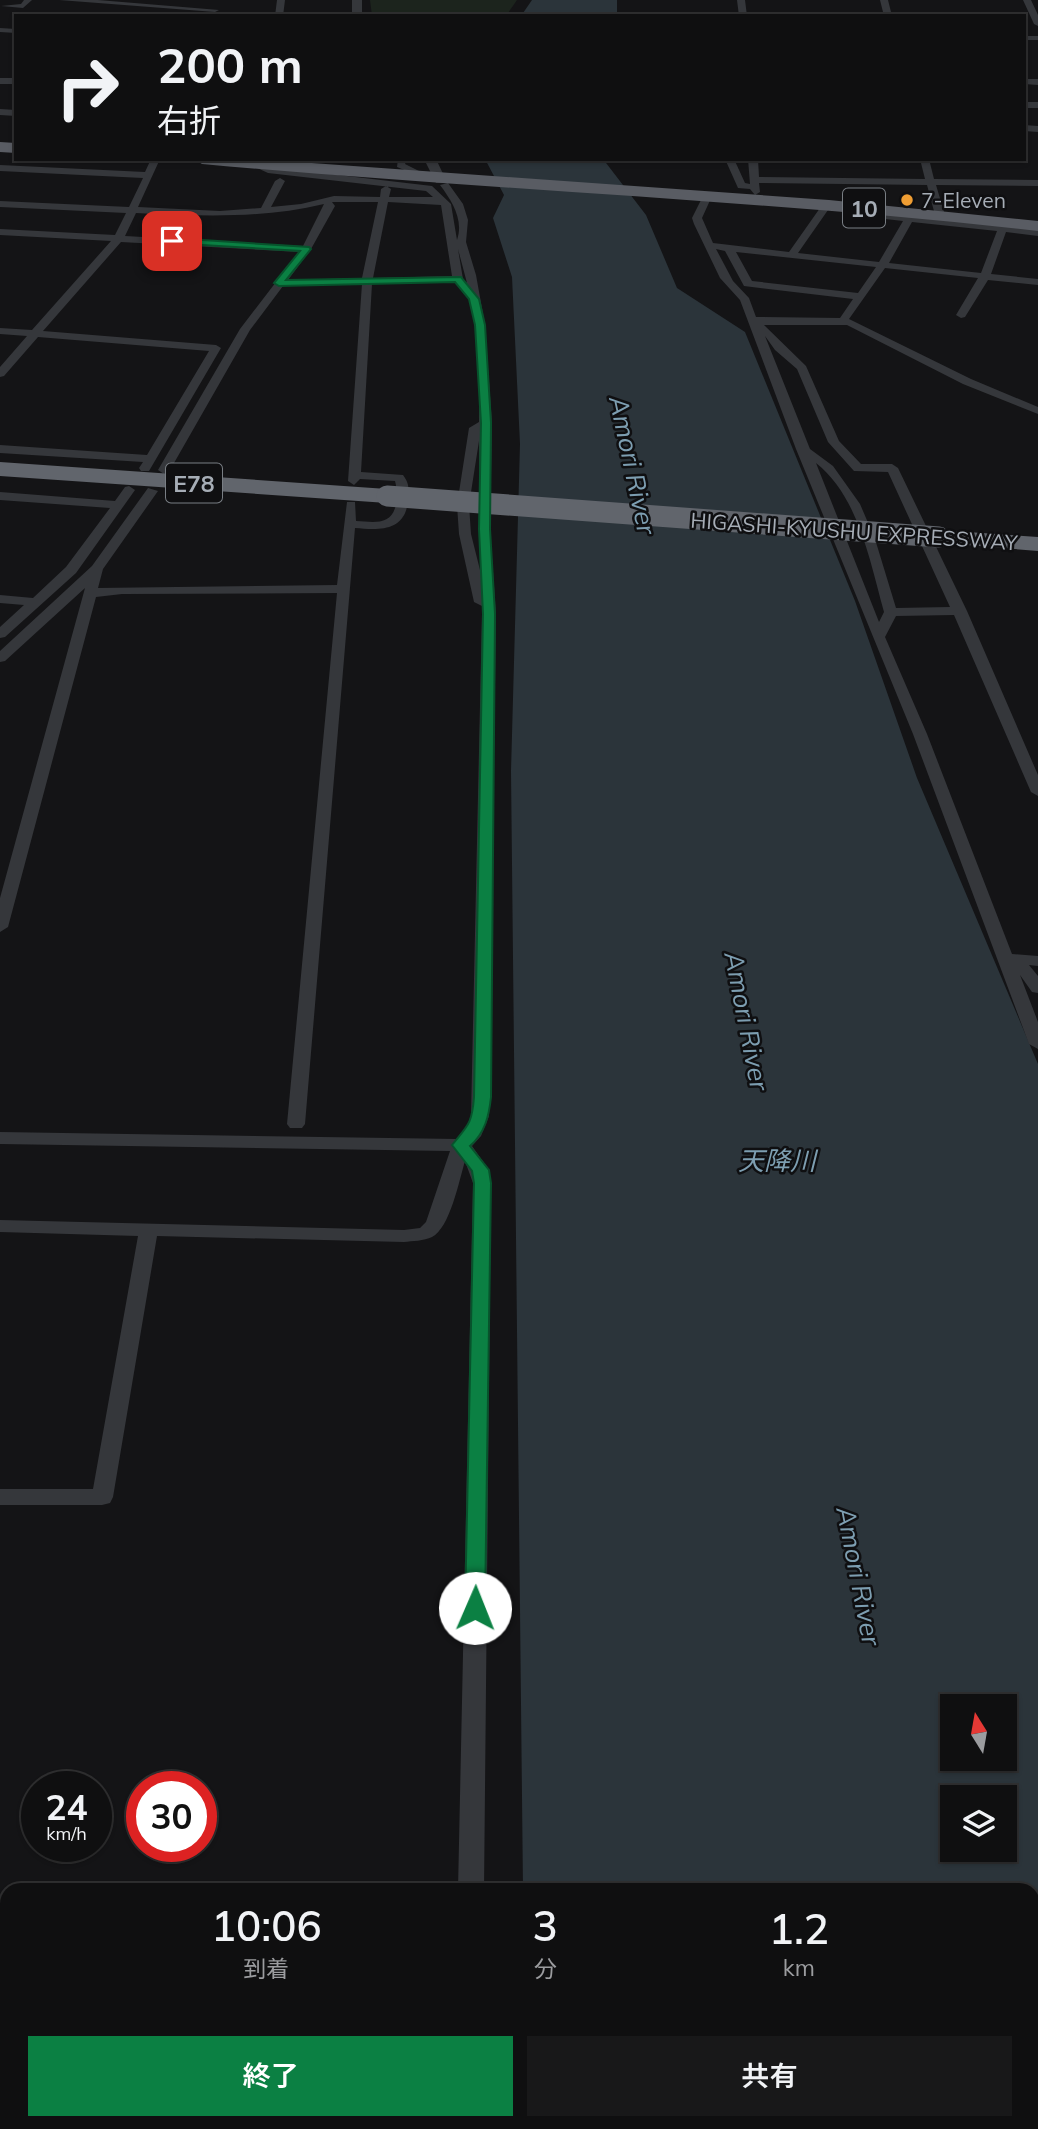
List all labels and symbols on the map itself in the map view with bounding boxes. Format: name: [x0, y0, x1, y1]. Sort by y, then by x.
place label: 7-Eleven: [921, 187, 1006, 213]
road number: 10: [843, 188, 885, 228]
marker: 7-Eleven: [899, 192, 915, 208]
pin: [142, 211, 202, 271]
water label: Amori River: [602, 392, 664, 539]
road number: E78: [166, 463, 222, 503]
street label: HIGASHI-KYUSHU EXPRESSWAY: [690, 507, 1019, 555]
water label: Amori River: [717, 948, 777, 1095]
water label: 天降川: [738, 1144, 819, 1177]
water label: Amori River: [829, 1503, 889, 1650]
position arrow: [438, 1571, 512, 1645]
north arrow: [940, 1694, 1017, 1771]
speed limit sign: 30: [126, 1771, 217, 1862]

